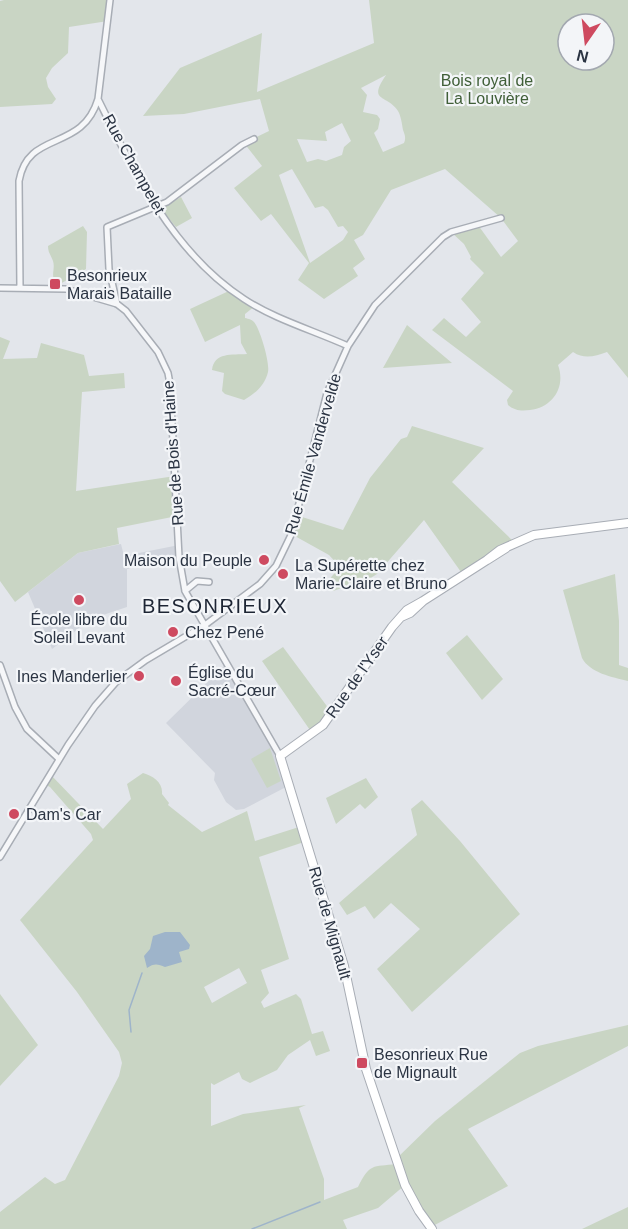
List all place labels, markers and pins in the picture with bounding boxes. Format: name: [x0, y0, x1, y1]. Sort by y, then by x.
place label: Besonrieux Marais Bataille: [67, 267, 172, 302]
marker: Besonrieux Marais Bataille: [48, 277, 62, 291]
place label: Maison du Peuple: [124, 552, 252, 569]
marker: Maison du Peuple: [257, 553, 271, 567]
place label: La Supérette chez Marie-Claire et Bruno: [295, 557, 447, 592]
marker: La Supérette chez Marie-Claire et Bruno: [276, 567, 290, 581]
marker: École libre du Soleil Levant: [72, 593, 86, 607]
place label: École libre du Soleil Levant: [31, 610, 127, 646]
place label: Chez Pené: [185, 624, 264, 641]
marker: Chez Pené: [166, 625, 180, 639]
place label: Église du Sacré-Cœur: [188, 663, 277, 699]
place label: Ines Manderlier: [17, 668, 128, 685]
marker: Ines Manderlier: [132, 669, 146, 683]
marker: Église du Sacré-Cœur: [169, 674, 183, 688]
place label: Dam's Car: [26, 806, 102, 823]
marker: Dam's Car: [7, 807, 21, 821]
place label: Besonrieux Rue de Mignault: [374, 1046, 488, 1081]
marker: Besonrieux Rue de Mignault: [355, 1056, 369, 1070]

